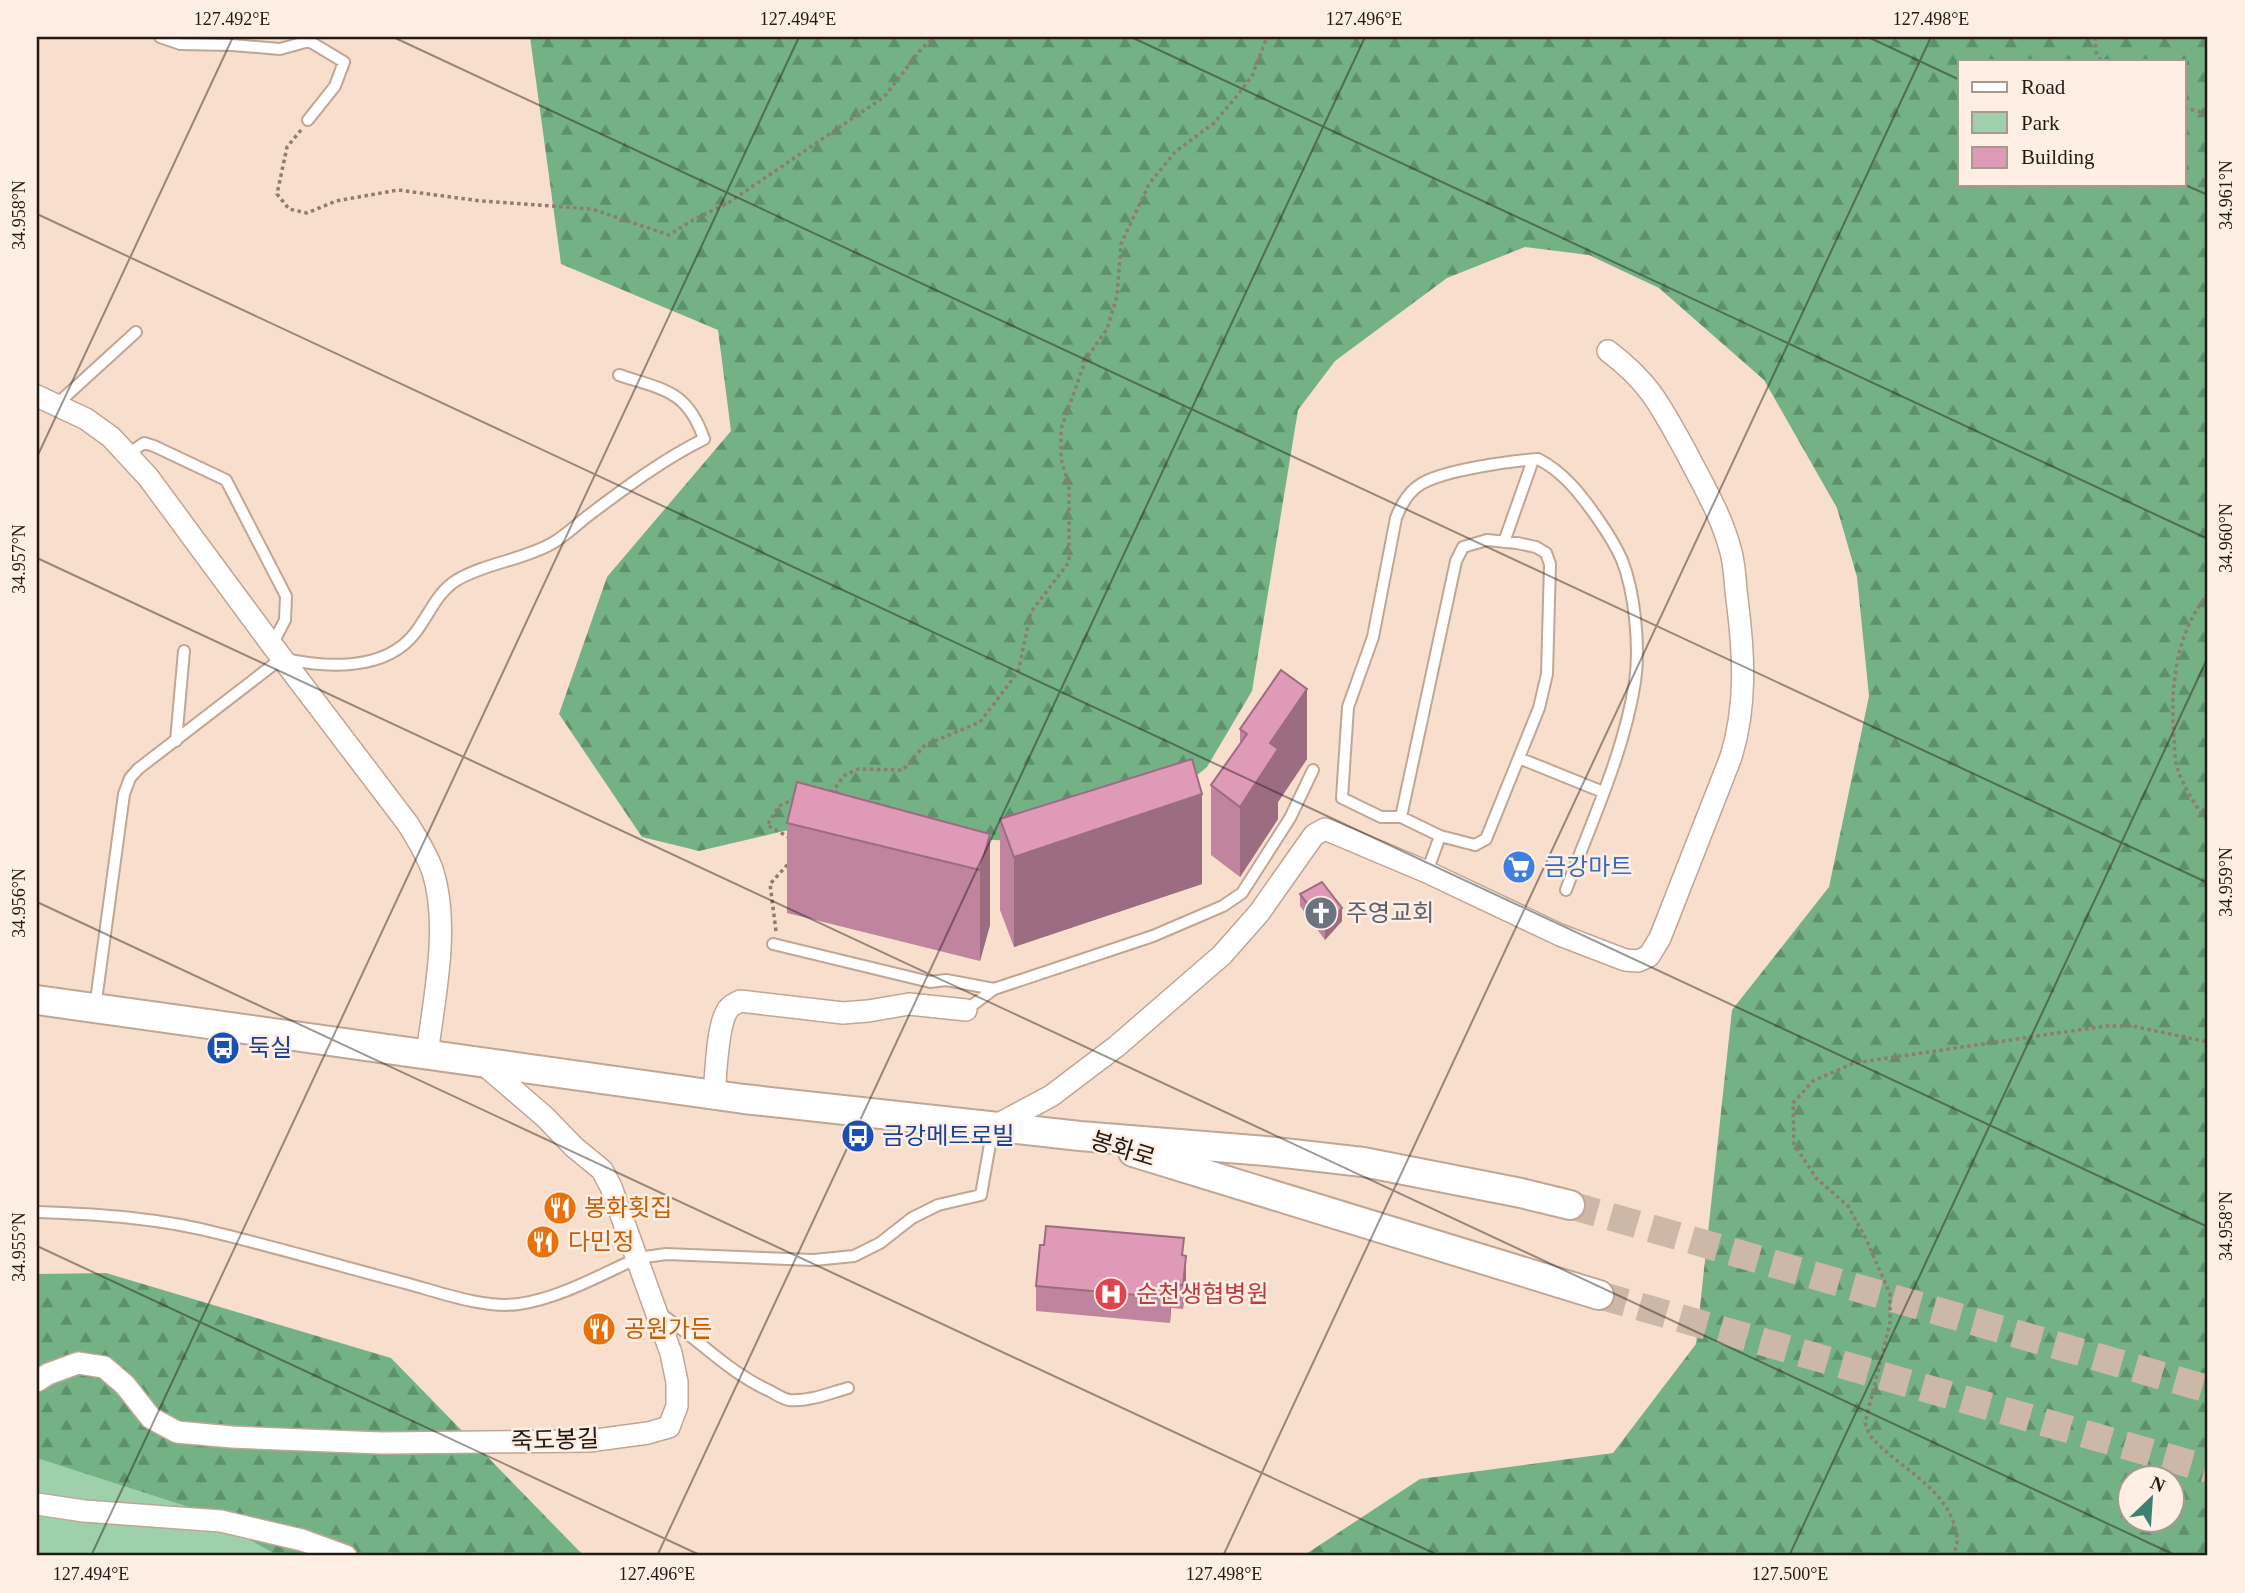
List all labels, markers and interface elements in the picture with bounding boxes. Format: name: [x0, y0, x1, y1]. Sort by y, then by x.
text: 127.492°E: [194, 9, 270, 29]
text: 127.494°E: [760, 9, 836, 29]
text: 127.496°E: [1326, 9, 1402, 29]
text: 127.498°E: [1893, 9, 1969, 29]
legend: [1958, 60, 2186, 186]
text: Road: [2021, 75, 2066, 99]
text: Park: [2021, 111, 2060, 135]
text: Building: [2021, 145, 2095, 169]
text: 34.961°N: [2216, 160, 2236, 230]
text: 34.958°N: [9, 180, 29, 250]
text: 34.960°N: [2216, 503, 2236, 573]
text: 34.957°N: [9, 524, 29, 594]
text: 34.959°N: [2216, 847, 2236, 917]
supermarket icon: 금강마트: [1500, 848, 1538, 886]
place label: 금강마트: [1544, 854, 1632, 880]
text: 34.956°N: [9, 868, 29, 938]
church icon: 주영교회: [1302, 894, 1340, 932]
place label: 주영교회: [1346, 900, 1434, 926]
bus stop icon: 둑실: [204, 1029, 242, 1067]
place label: 둑실: [248, 1035, 292, 1061]
bus stop icon: 금강메트로빌: [839, 1117, 877, 1155]
place label: 금강메트로빌: [882, 1123, 1014, 1149]
street label: 봉화로: [1088, 1127, 1158, 1171]
restaurant icon: 봉화횟집: [541, 1189, 579, 1227]
text: 34.958°N: [2216, 1191, 2236, 1261]
place label: 봉화횟집: [584, 1195, 672, 1221]
text: 34.955°N: [9, 1212, 29, 1282]
restaurant icon: 다민정: [524, 1223, 562, 1261]
place label: 다민정: [568, 1229, 634, 1255]
hospital icon: 순천생협병원: [1092, 1275, 1130, 1313]
place label: 순천생협병원: [1136, 1281, 1268, 1307]
restaurant icon: 공원가든: [580, 1310, 618, 1348]
place label: 공원가든: [624, 1316, 712, 1342]
street label: 죽도봉길: [510, 1425, 600, 1455]
north arrow: [2116, 1464, 2186, 1534]
text: N: [2147, 1472, 2169, 1497]
text: 127.494°E: [53, 1564, 129, 1584]
text: 127.496°E: [619, 1564, 695, 1584]
text: 127.498°E: [1186, 1564, 1262, 1584]
text: 127.500°E: [1752, 1564, 1828, 1584]

